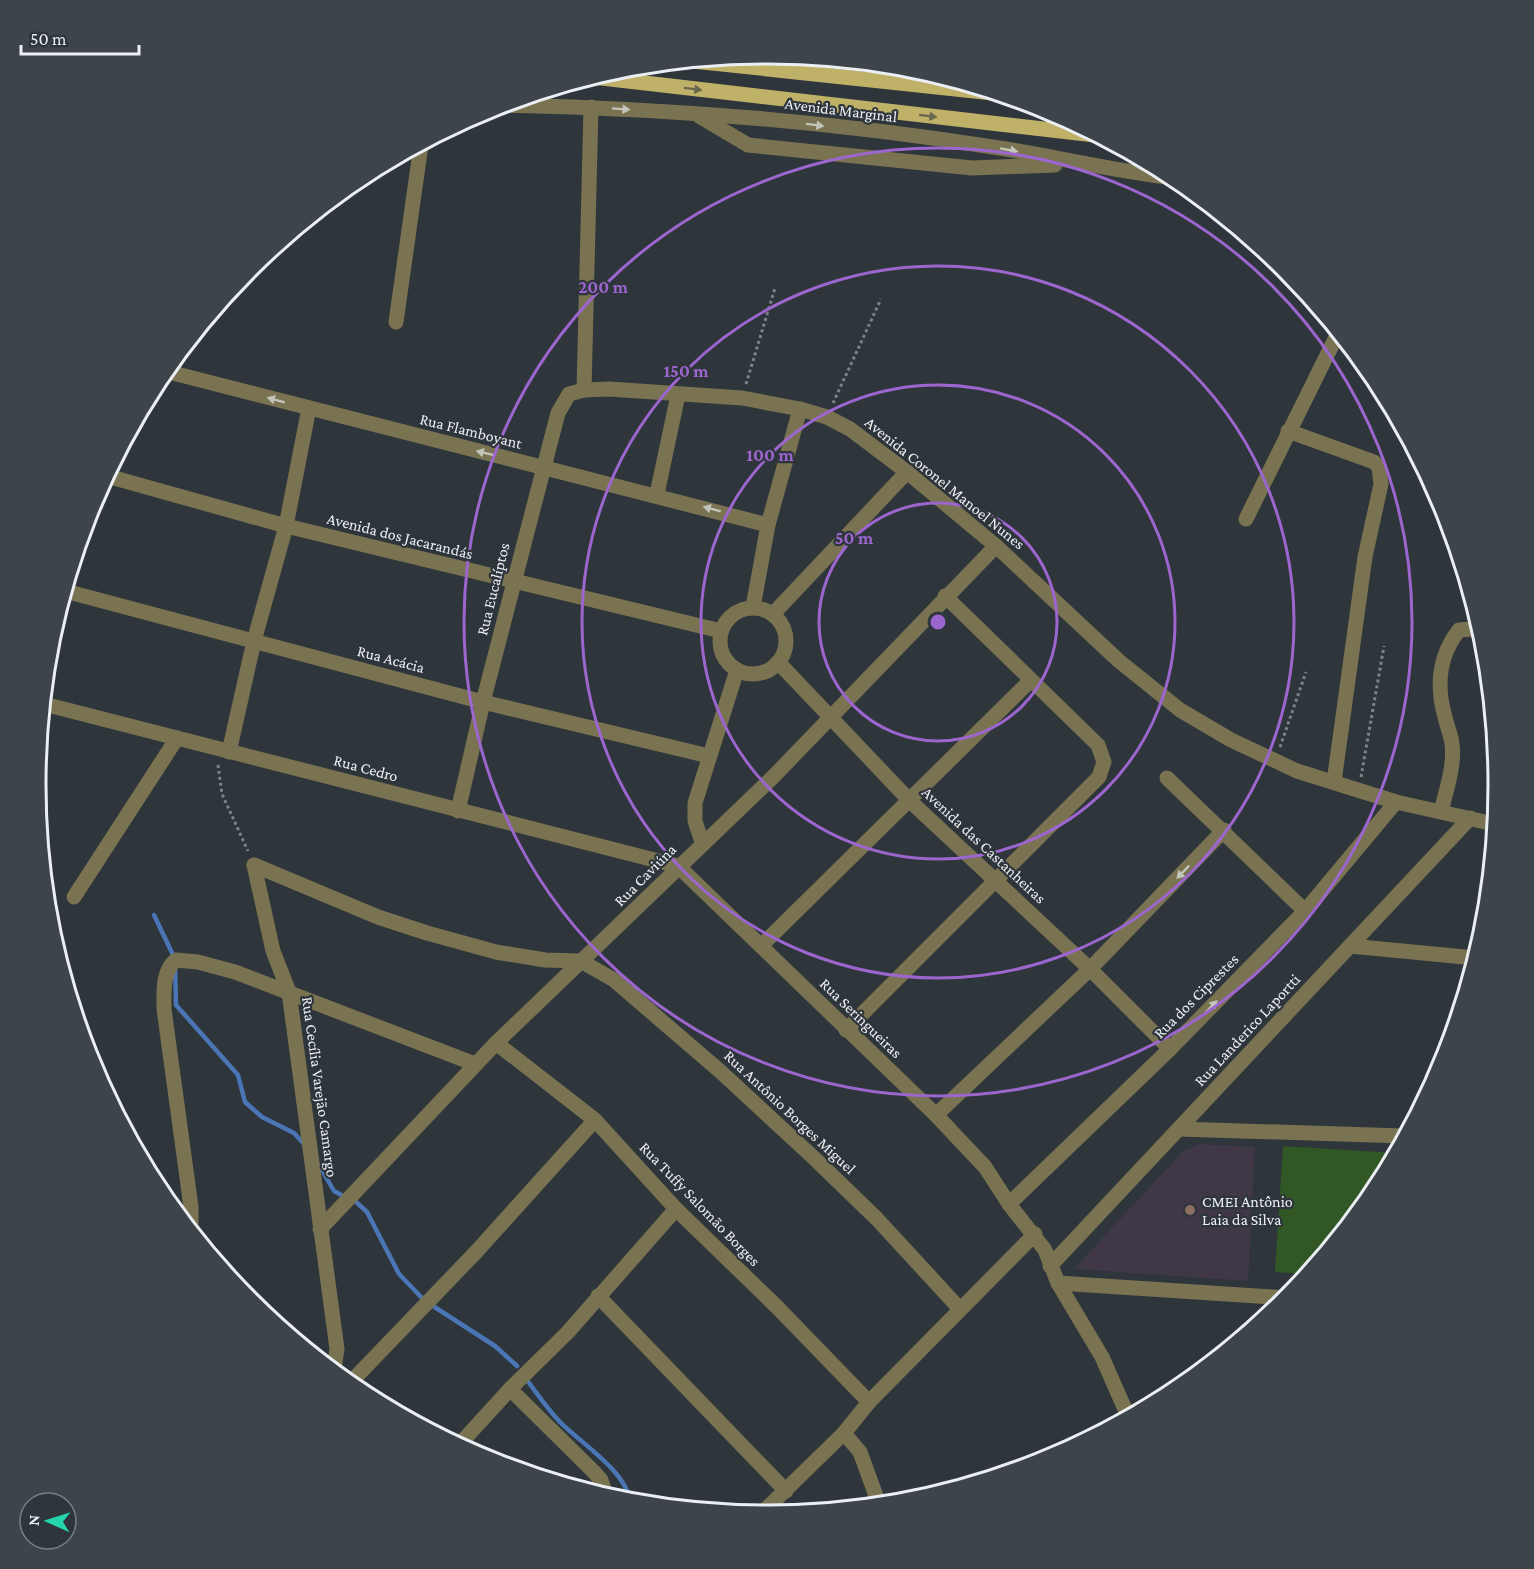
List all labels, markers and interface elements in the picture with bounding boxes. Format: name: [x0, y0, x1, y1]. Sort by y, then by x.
scale bar: [21, 18, 140, 56]
text: 50 m: [30, 29, 67, 49]
one-way arrow: [683, 84, 702, 93]
street label: Avenida Marginal: [784, 95, 898, 126]
one-way arrow: [611, 104, 630, 114]
one-way arrow: [919, 111, 938, 121]
one-way arrow: [806, 121, 825, 130]
one-way arrow: [999, 145, 1018, 154]
text: 200 m: [578, 277, 629, 297]
text: 150 m: [663, 361, 709, 381]
one-way arrow: [267, 394, 285, 404]
street label: Rua Flamboyant: [418, 410, 524, 453]
street label: Avenida Coronel Manoel Nunes: [862, 413, 1028, 553]
text: 100 m: [746, 445, 794, 465]
one-way arrow: [476, 447, 495, 457]
one-way arrow: [703, 504, 721, 514]
street label: Avenida dos Jacarandás: [325, 510, 475, 563]
text: 50 m: [835, 528, 874, 548]
street label: Rua Eucalíptos: [473, 541, 514, 637]
centre of rings: [928, 612, 948, 632]
street label: Rua Acácia: [356, 642, 427, 676]
street label: Rua Cedro: [332, 751, 400, 785]
street label: Avenida das Castanheiras: [919, 783, 1049, 907]
street label: Rua Caviúna: [611, 840, 680, 909]
one-way arrow: [1176, 865, 1190, 880]
street label: Rua dos Ciprestes: [1150, 950, 1242, 1042]
street label: Rua Landerico Laportti: [1191, 971, 1304, 1090]
street label: Rua Seringueiras: [816, 975, 905, 1062]
street label: Rua Cecília Varejão Camargo: [298, 996, 341, 1179]
one-way arrow: [1203, 1001, 1217, 1015]
street label: Rua Antônio Borges Miguel: [720, 1047, 859, 1178]
street label: Rua Tuffy Salomão Borges: [636, 1139, 764, 1270]
place label: CMEI Antônio Laia da Silva: [1202, 1193, 1293, 1228]
marker: CMEI Antônio Laia da Silva: [1183, 1203, 1197, 1217]
north arrow: [18, 1491, 78, 1551]
text: N: [25, 1514, 42, 1526]

